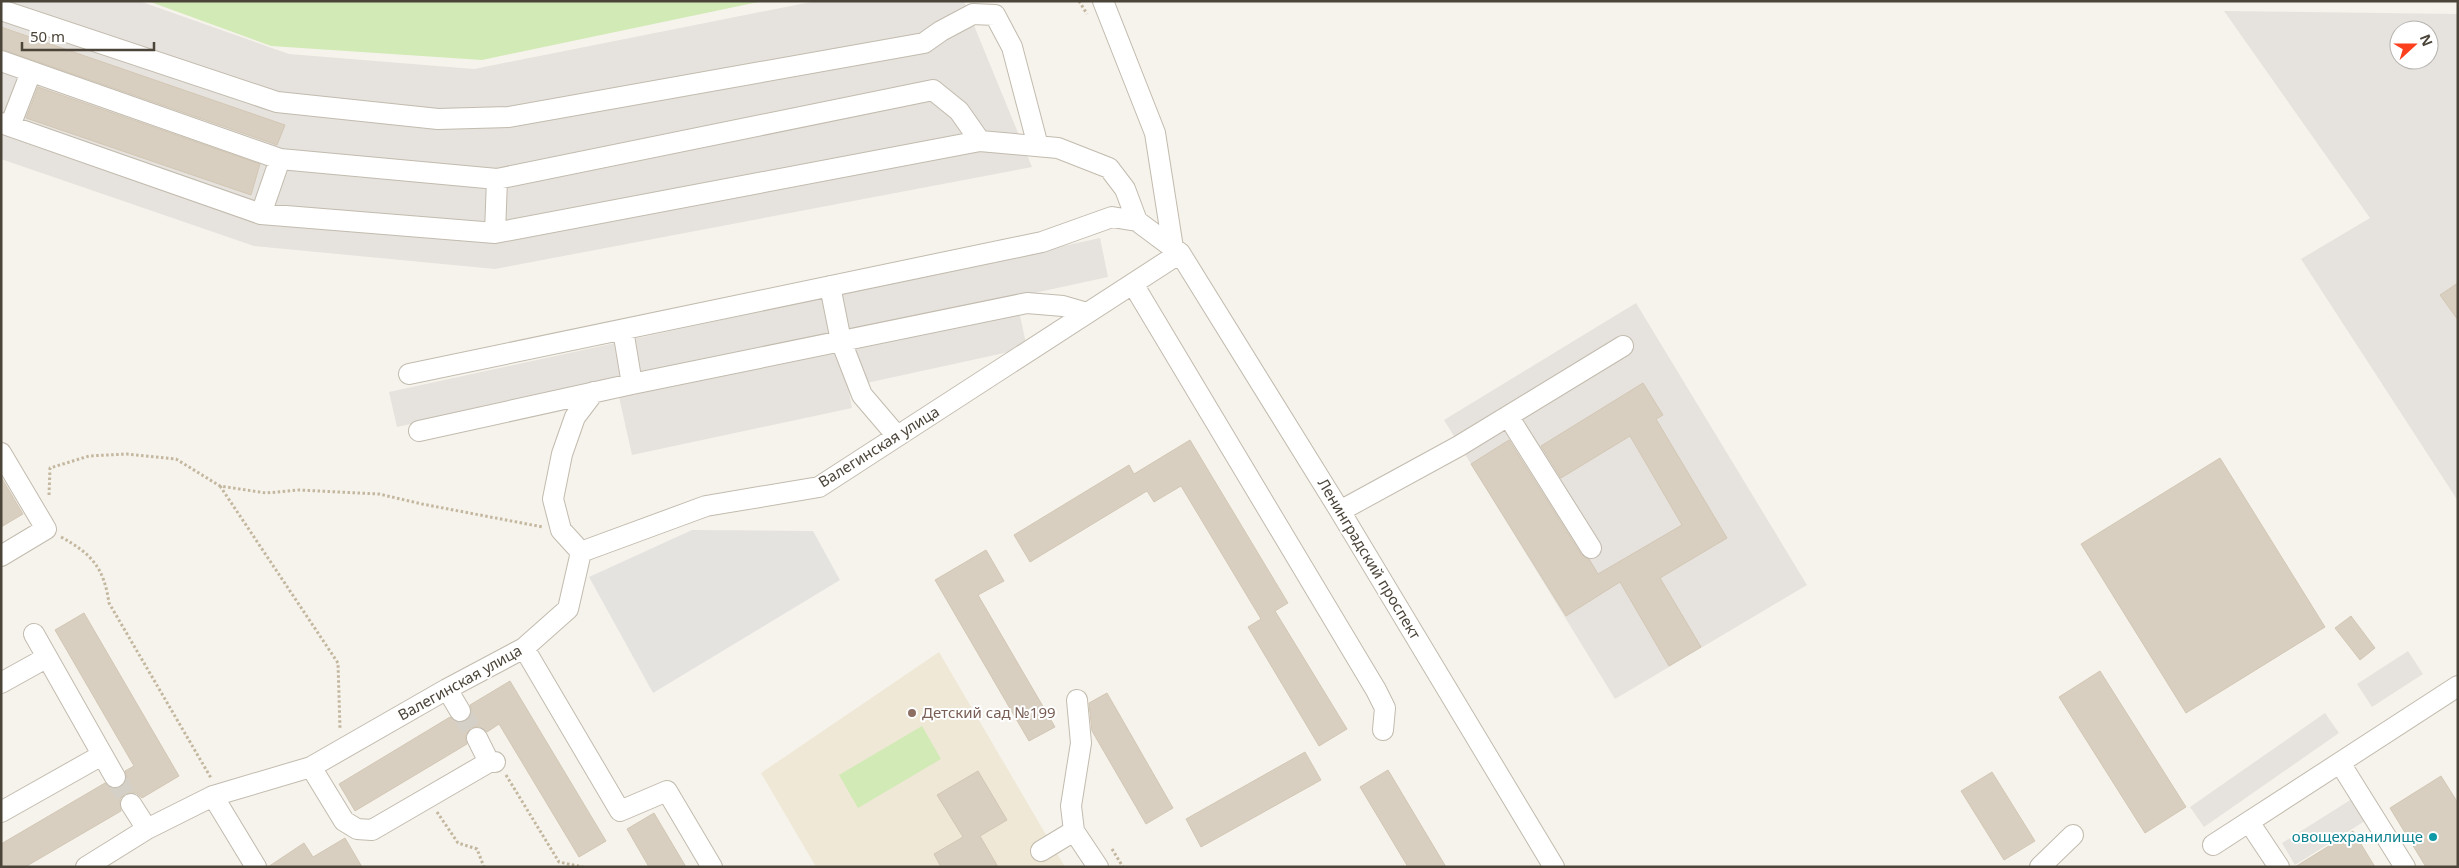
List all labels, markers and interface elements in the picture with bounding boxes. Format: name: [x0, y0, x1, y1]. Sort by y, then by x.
scale bar: [22, 20, 155, 52]
north arrow: [2389, 20, 2439, 70]
text: 50 m: [30, 26, 65, 46]
text: N: [2416, 31, 2438, 49]
street label: Валегинская улица: [814, 401, 943, 491]
street label: Ленинградский проспект: [1314, 474, 1426, 643]
street label: Валегинская улица: [394, 640, 525, 725]
place label: Детский сад №199: [922, 702, 1056, 722]
marker: Детский сад №199: [906, 707, 918, 719]
place label: овощехранилище: [2292, 826, 2423, 846]
marker: овощехранилище: [2427, 831, 2439, 843]

